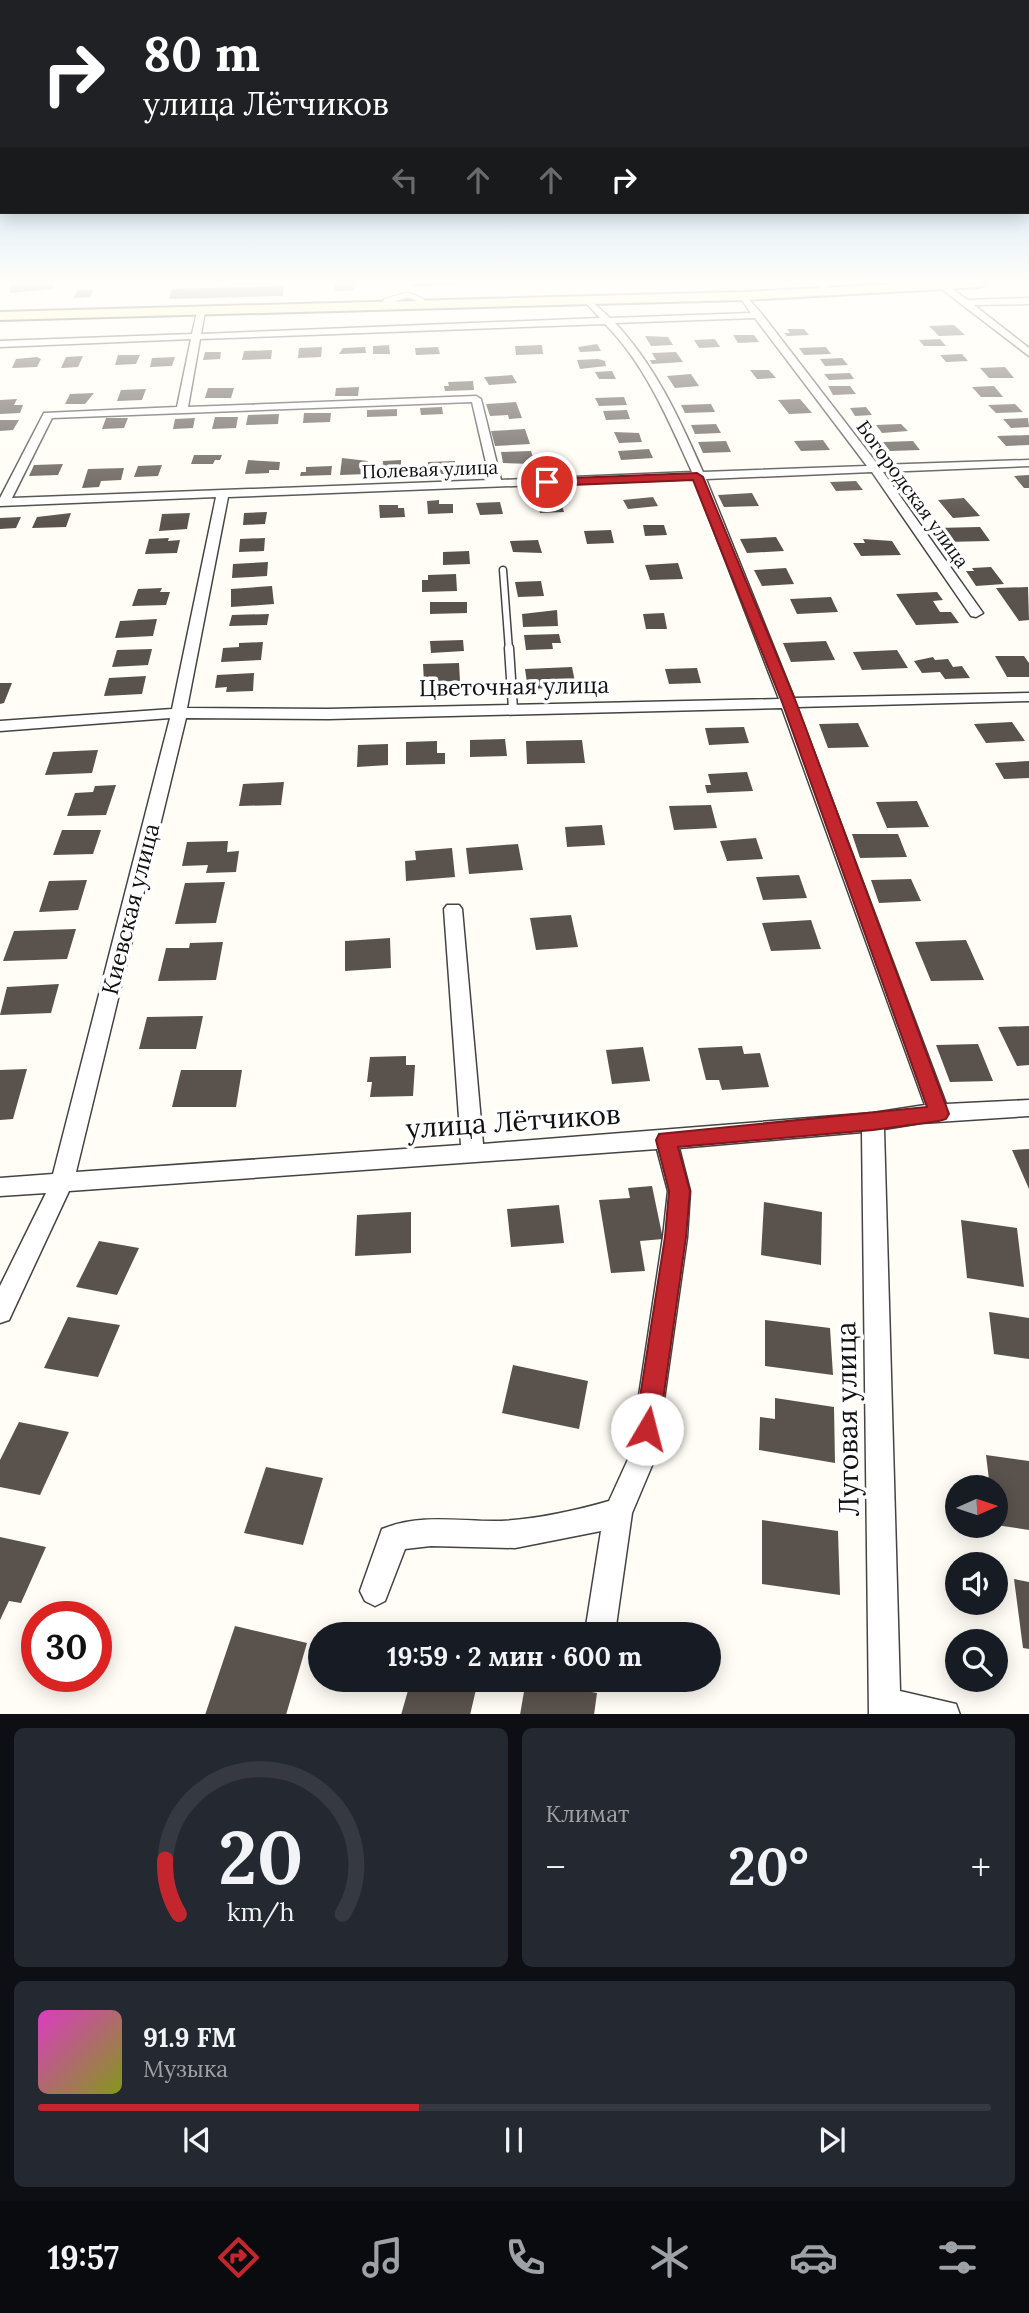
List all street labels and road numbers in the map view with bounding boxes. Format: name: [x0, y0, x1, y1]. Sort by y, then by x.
street label: Богородская улица: [852, 416, 975, 572]
street label: Полевая улица: [361, 455, 499, 483]
street label: Цветочная улица: [419, 670, 609, 702]
street label: Киевская улица: [95, 820, 165, 998]
street label: улица Лётчиков: [405, 1096, 621, 1146]
street label: Луговая улица: [827, 1321, 867, 1517]

